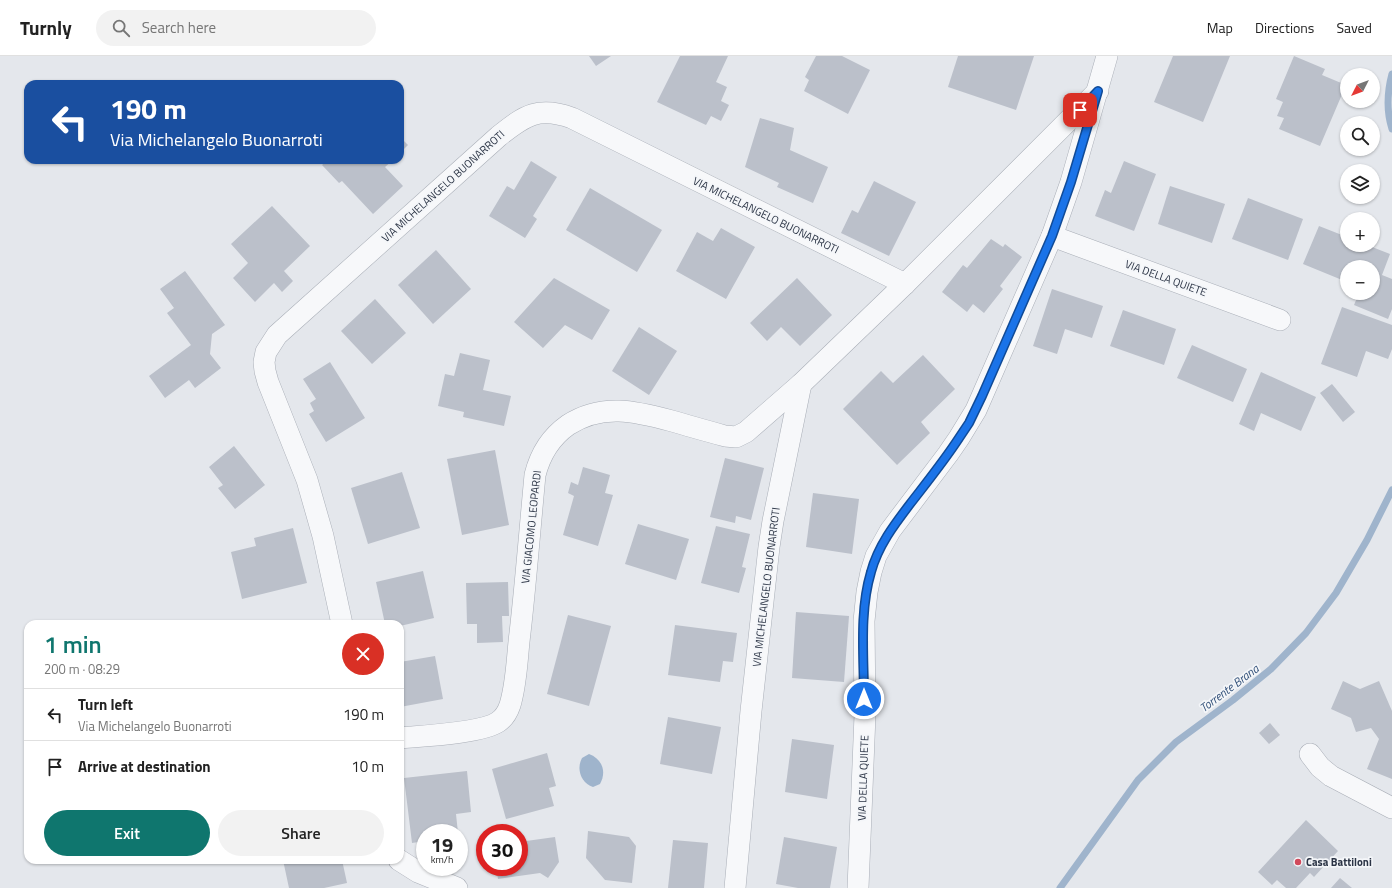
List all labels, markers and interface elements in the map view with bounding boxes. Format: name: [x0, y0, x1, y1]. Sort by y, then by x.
search box: [96, 10, 376, 46]
text: Turnly: [20, 13, 72, 42]
text: Search here: [142, 16, 216, 39]
icon: search: [110, 17, 132, 39]
text: Map: [1207, 17, 1233, 38]
text: Directions: [1255, 17, 1314, 38]
text: Saved: [1336, 17, 1372, 38]
north arrow: [1340, 68, 1380, 108]
map controls: [1340, 68, 1380, 300]
text: 190 m: [110, 87, 187, 130]
pin: [1063, 93, 1097, 127]
icon: left: [44, 96, 96, 148]
icon: arrive: [1069, 99, 1091, 121]
button: search: [1340, 116, 1380, 156]
text: Via Michelangelo Buonarroti: [110, 126, 323, 153]
street label: VIA MICHELANGELO BUONARROTI: [378, 126, 508, 246]
button: layers: [1340, 164, 1380, 204]
street label: VIA MICHELANGELO BUONARROTI: [690, 173, 842, 257]
button: +: [1340, 212, 1380, 252]
street label: VIA DELLA QUIETE: [1123, 256, 1209, 300]
button: −: [1340, 260, 1380, 300]
street label: VIA GIACOMO LEOPARDI: [517, 470, 545, 584]
street label: VIA MICHELANGELO BUONARROTI: [748, 506, 784, 668]
text: 1 min: [44, 626, 102, 662]
button: close: [342, 633, 384, 675]
text: 200 m · 08:29: [44, 659, 120, 679]
water label: Torrente Brana: [1195, 659, 1263, 717]
position arrow: [843, 678, 885, 720]
text: Turn left: [78, 693, 133, 716]
text: 190 m: [343, 703, 384, 726]
icon: left: [44, 704, 66, 726]
text: Via Michelangelo Buonarroti: [78, 716, 232, 736]
street label: VIA DELLA QUIETE: [854, 735, 872, 821]
text: Arrive at destination: [78, 755, 211, 778]
text: 10 m: [351, 755, 384, 778]
icon: arrive: [44, 756, 66, 778]
button: Exit: [44, 810, 210, 856]
button: Share: [218, 810, 384, 856]
speed limit sign: 30: [476, 824, 528, 876]
text: 19: [431, 829, 453, 860]
text: km/h: [431, 852, 453, 867]
place label: Casa Battiloni: [1306, 854, 1372, 870]
marker: Casa Battiloni: [1293, 857, 1303, 867]

